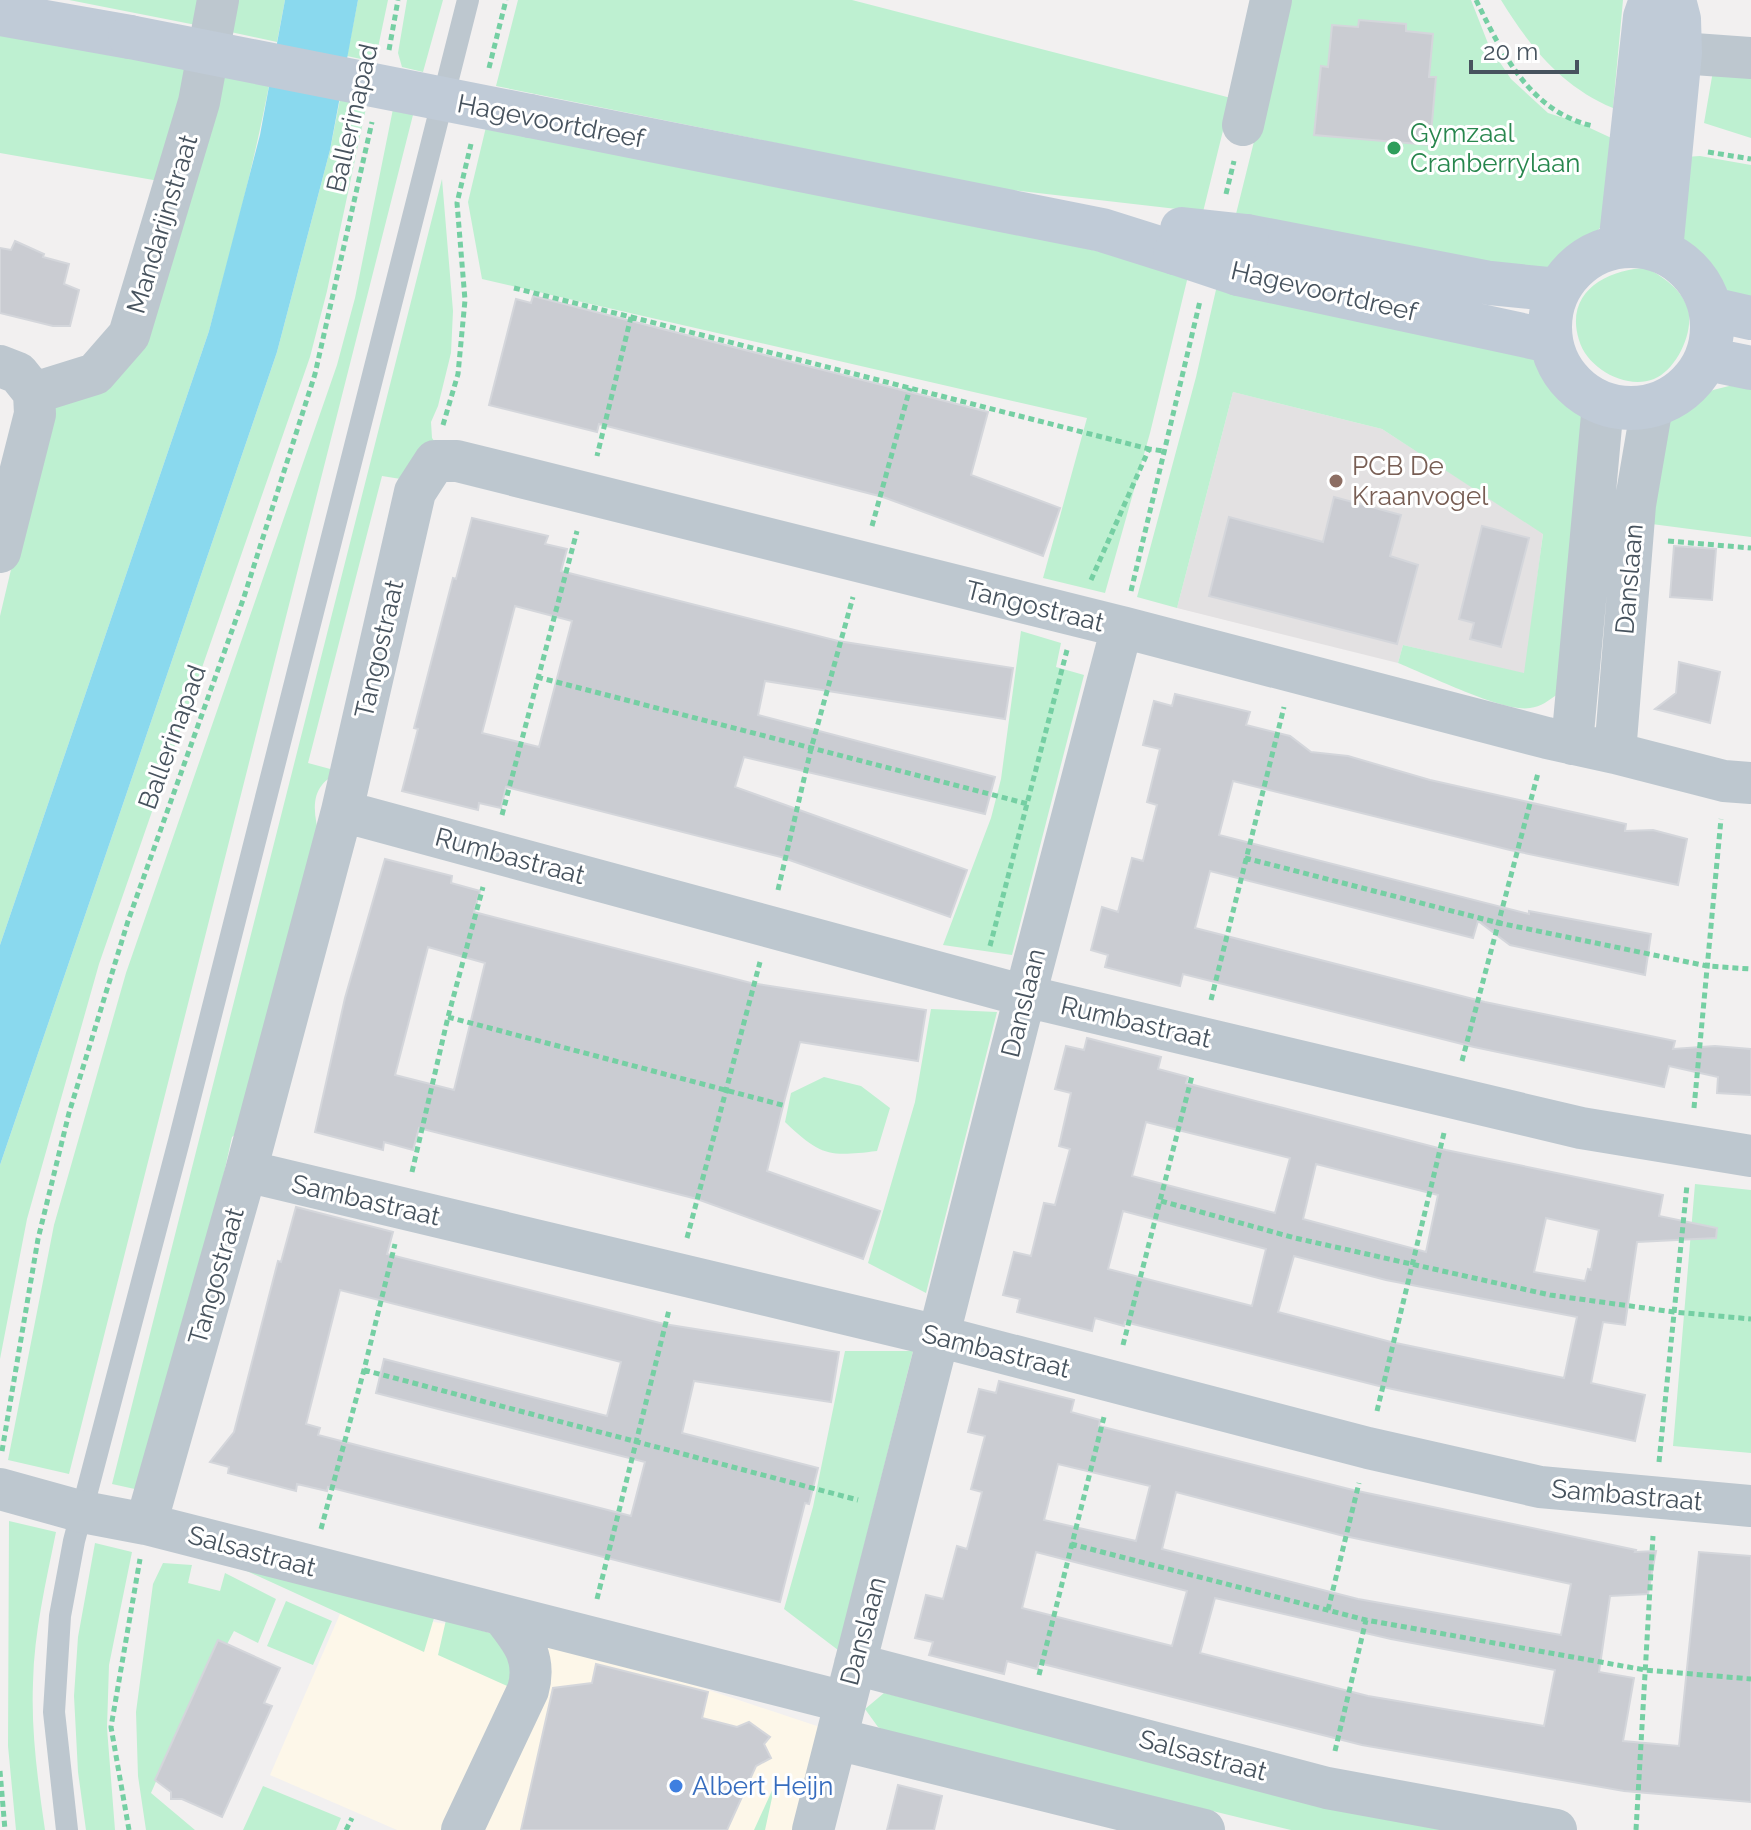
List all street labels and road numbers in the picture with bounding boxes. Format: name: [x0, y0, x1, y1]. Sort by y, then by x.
street label: Ballerinapad: [320, 41, 384, 195]
street label: Hagevoortdreef: [455, 88, 648, 154]
street label: Mandarijnstraat: [121, 131, 204, 317]
street label: Hagevoortdreef: [1228, 255, 1421, 327]
street label: Danslaan: [1609, 522, 1649, 636]
street label: Tangostraat: [963, 574, 1107, 638]
street label: Tangostraat: [348, 577, 410, 721]
street label: Ballerinapad: [132, 661, 212, 813]
street label: Rumbastraat: [432, 822, 588, 890]
street label: Danslaan: [995, 946, 1051, 1060]
street label: Rumbastraat: [1058, 990, 1214, 1054]
street label: Sambastraat: [289, 1168, 443, 1232]
street label: Tangostraat: [182, 1204, 250, 1348]
street label: Sambastraat: [919, 1318, 1073, 1384]
street label: Sambastraat: [1550, 1473, 1704, 1517]
street label: Salsastraat: [185, 1520, 319, 1583]
street label: Danslaan: [834, 1574, 892, 1688]
street label: Salsastraat: [1136, 1724, 1270, 1787]

